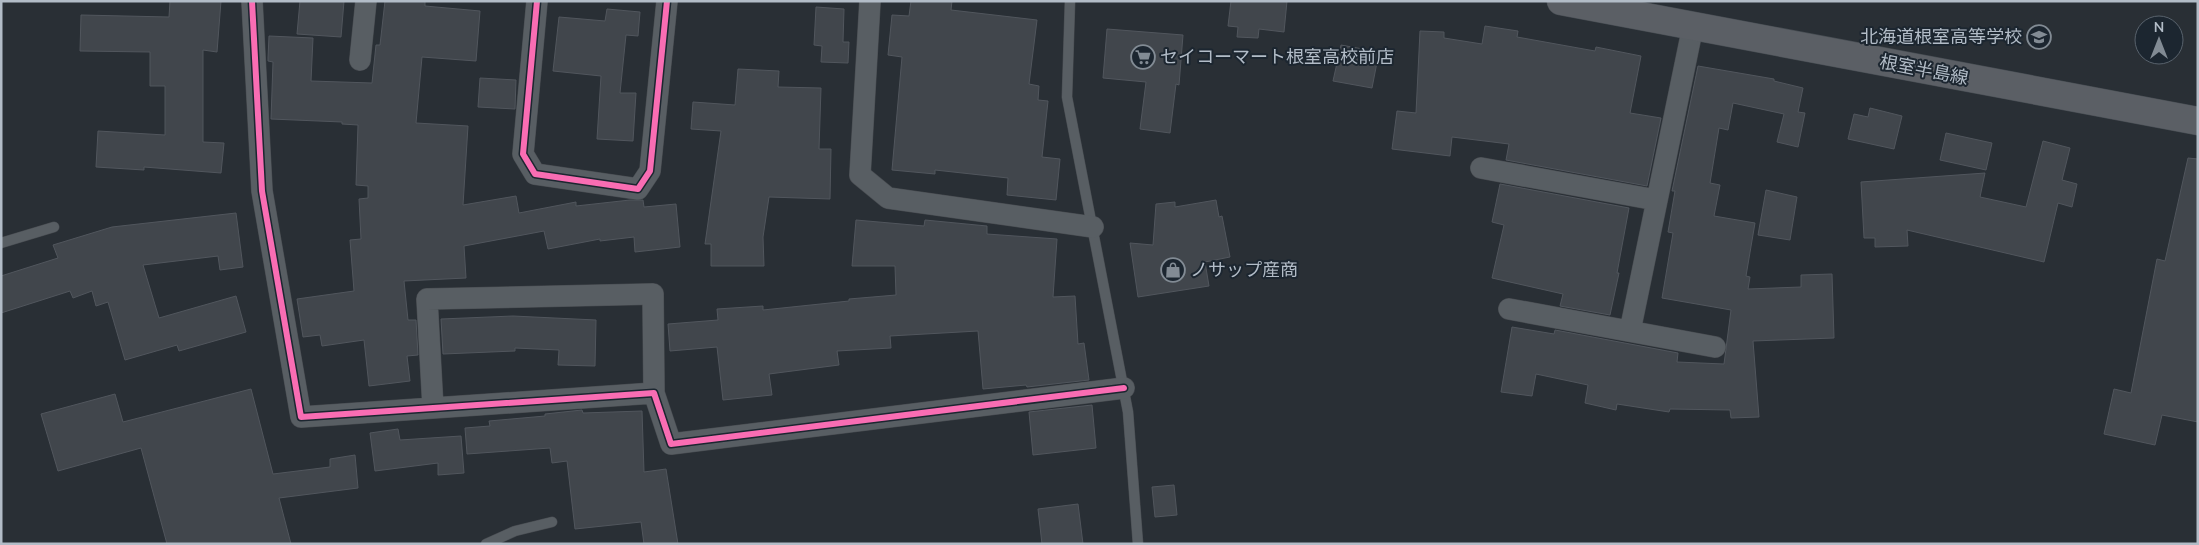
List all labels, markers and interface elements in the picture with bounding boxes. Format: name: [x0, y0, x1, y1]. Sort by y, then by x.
north arrow: [2134, 15, 2184, 65]
text: N: [2154, 18, 2164, 37]
school or university icon: 北海道根室高等学校: [2026, 24, 2052, 50]
place label: 北海道根室高等学校: [1860, 25, 2022, 49]
supermarket icon: セイコーマート根室高校前店: [1130, 44, 1156, 70]
place label: セイコーマート根室高校前店: [1160, 45, 1394, 69]
street label: 根室半島線: [1878, 50, 1970, 90]
shop icon: ノサップ産商: [1160, 257, 1186, 283]
place label: ノサップ産商: [1190, 258, 1298, 282]

